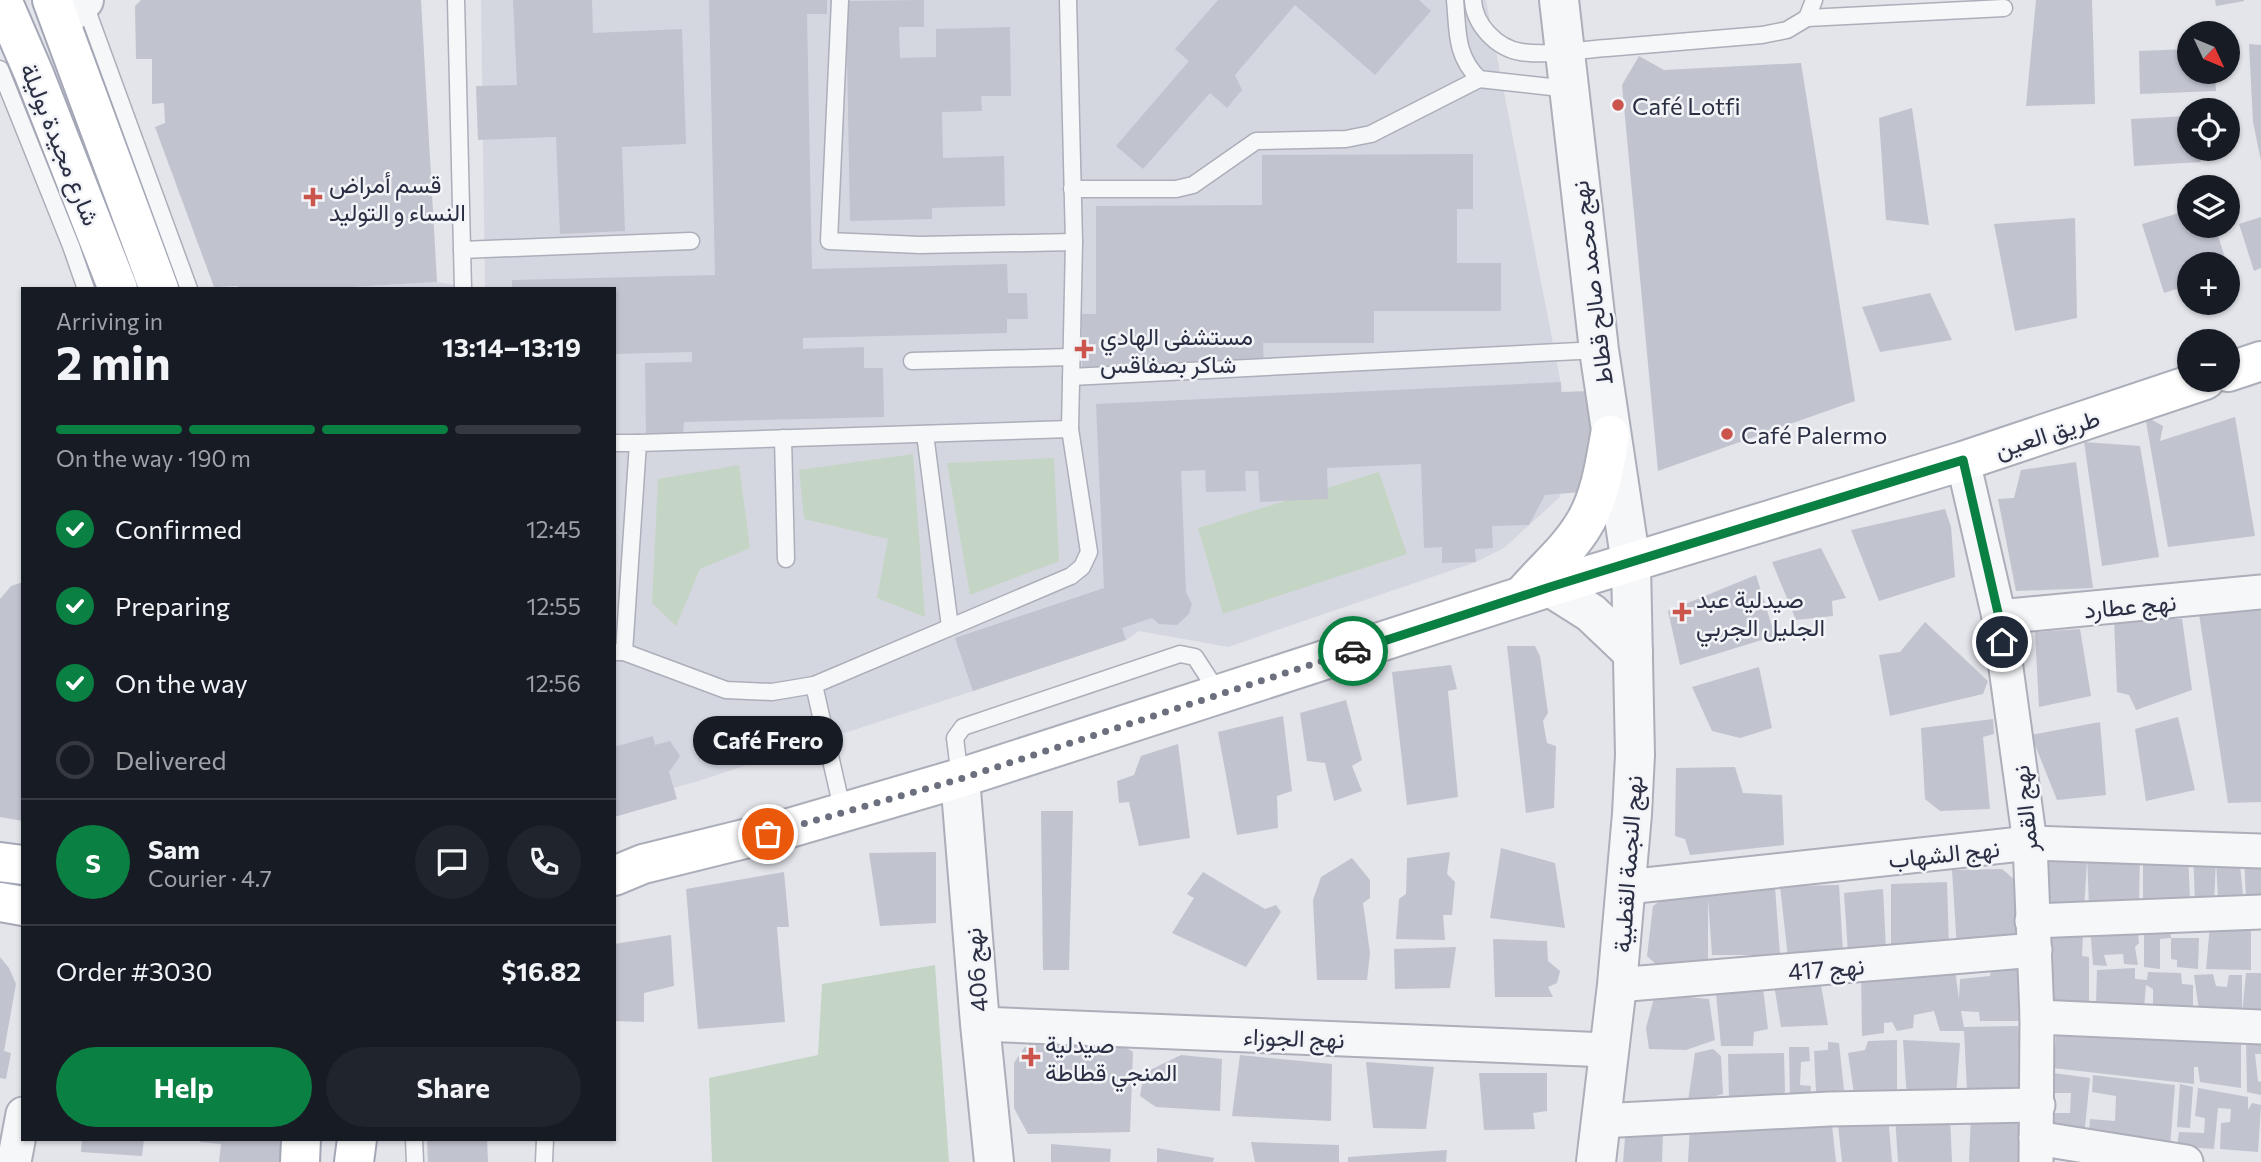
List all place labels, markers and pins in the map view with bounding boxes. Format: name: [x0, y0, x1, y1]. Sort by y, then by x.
place label: Café Lotfi: [1632, 91, 1741, 120]
marker: Café Lotfi: [1610, 97, 1626, 113]
place label: قسم أمراض النساء و التوليد: [329, 169, 466, 228]
marker: قسم أمراض النساء و التوليد: [303, 187, 323, 207]
place label: مستشفى الهادي شاكر بصفاقس: [1100, 321, 1253, 380]
marker: مستشفى الهادي شاكر بصفاقس: [1074, 339, 1094, 359]
place label: Café Palermo: [1741, 420, 1887, 449]
marker: Café Palermo: [1719, 426, 1735, 442]
place label: صيدلية عبد الجليل الجربي: [1696, 584, 1825, 647]
marker: صيدلية عبد الجليل الجربي: [1674, 604, 1690, 620]
pin: [1972, 612, 2032, 672]
callout: Café Frero: [693, 715, 843, 764]
pin: [738, 804, 798, 864]
place label: صيدلية المنجي قطاطة: [1045, 1029, 1177, 1092]
marker: صيدلية المنجي قطاطة: [1023, 1049, 1039, 1065]

